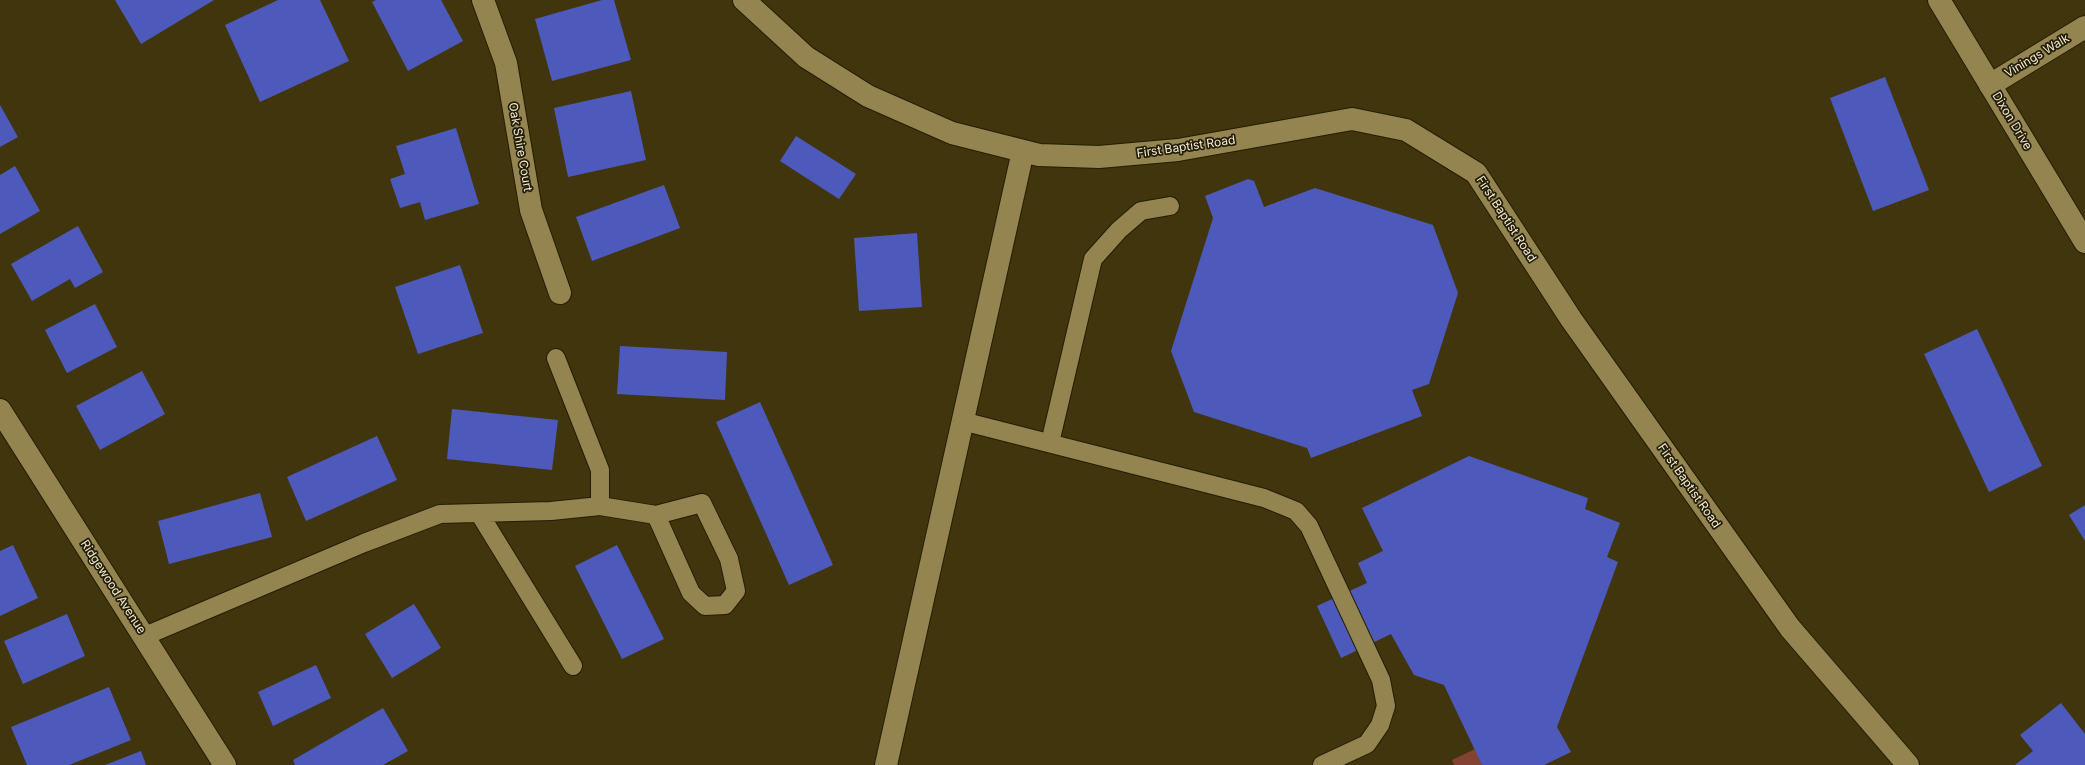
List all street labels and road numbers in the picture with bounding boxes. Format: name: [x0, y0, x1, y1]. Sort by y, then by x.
street label: Vinings Walk: [2002, 31, 2072, 81]
street label: Dixon Drive: [1989, 89, 2035, 153]
street label: Oak Shire Court: [505, 101, 535, 193]
street label: First Baptist Road: [1136, 133, 1236, 161]
street label: First Baptist Road: [1473, 173, 1539, 265]
street label: First Baptist Road: [1655, 441, 1723, 531]
street label: Ridgewood Avenue: [77, 537, 149, 637]

